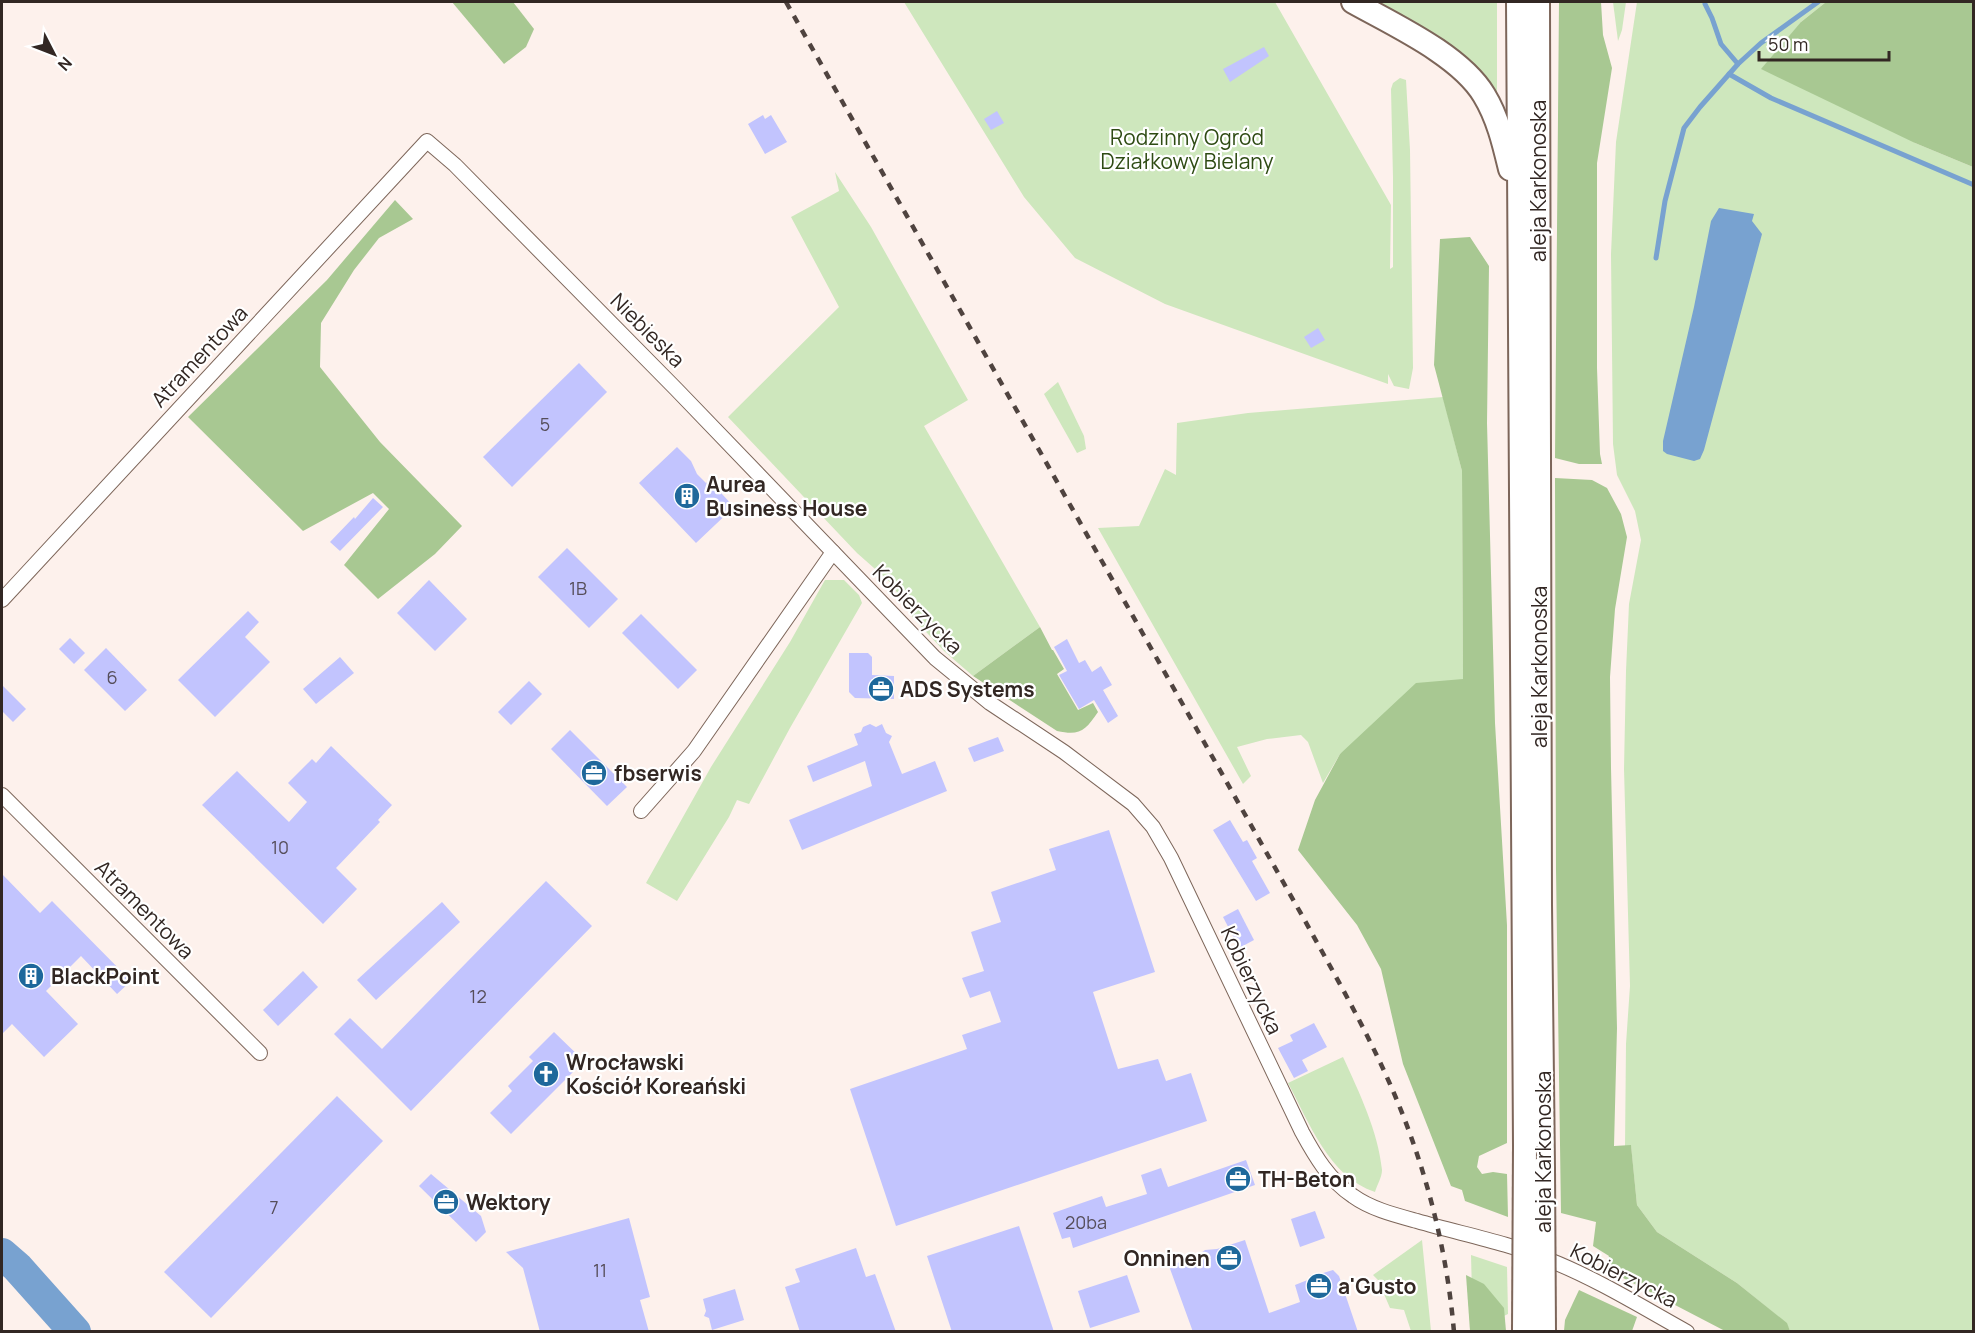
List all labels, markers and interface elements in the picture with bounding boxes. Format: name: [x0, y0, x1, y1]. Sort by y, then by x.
north arrow: [24, 24, 84, 84]
scale bar: [1759, 24, 1890, 62]
text: 50 m: [1768, 32, 1808, 56]
text: N: [53, 52, 77, 76]
street label: aleja Karkonoska: [1524, 100, 1552, 262]
park label: Rodzinny Ogród Działkowy Bielany: [1101, 123, 1273, 175]
street label: Niebieska: [605, 287, 691, 373]
street label: Atramentowa: [145, 299, 253, 413]
house number: 5: [540, 412, 550, 436]
place label: Aurea Business House: [706, 470, 867, 522]
building icon: Aurea Business House: [672, 481, 702, 511]
street label: Kobierzycka: [867, 558, 969, 660]
house number: 1B: [569, 576, 587, 600]
street label: aleja Karkonoska: [1525, 586, 1553, 748]
house number: 6: [106, 665, 118, 689]
office icon: ADS Systems: [866, 674, 896, 704]
place label: ADS Systems: [900, 675, 1035, 703]
office icon: fbserwis: [579, 758, 609, 788]
place label: fbserwis: [614, 759, 702, 787]
house number: 10: [271, 835, 289, 859]
street label: Atramentowa: [89, 853, 201, 965]
street label: Kobierzycka: [1215, 921, 1289, 1039]
building icon: BlackPoint: [16, 961, 46, 991]
place label: BlackPoint: [51, 962, 160, 990]
house number: 12: [469, 984, 487, 1008]
place label: Wrocławski Kościół Koreański: [566, 1048, 746, 1100]
church icon: Wrocławski Kościół Koreański: [531, 1059, 561, 1089]
street label: aleja Karkonoska: [1529, 1071, 1557, 1233]
office icon: TH-Beton: [1223, 1164, 1253, 1194]
place label: TH-Beton: [1258, 1165, 1355, 1193]
office icon: Wektory: [431, 1187, 461, 1217]
place label: Wektory: [466, 1188, 551, 1216]
house number: 7: [269, 1195, 279, 1219]
house number: 20ba: [1065, 1210, 1107, 1234]
street label: Kobierzycka: [1566, 1236, 1682, 1314]
office icon: Onninen: [1214, 1243, 1244, 1273]
place label: Onninen: [1124, 1244, 1210, 1272]
house number: 11: [593, 1258, 607, 1282]
office icon: a'Gusto: [1304, 1271, 1334, 1301]
place label: a'Gusto: [1338, 1272, 1417, 1300]

